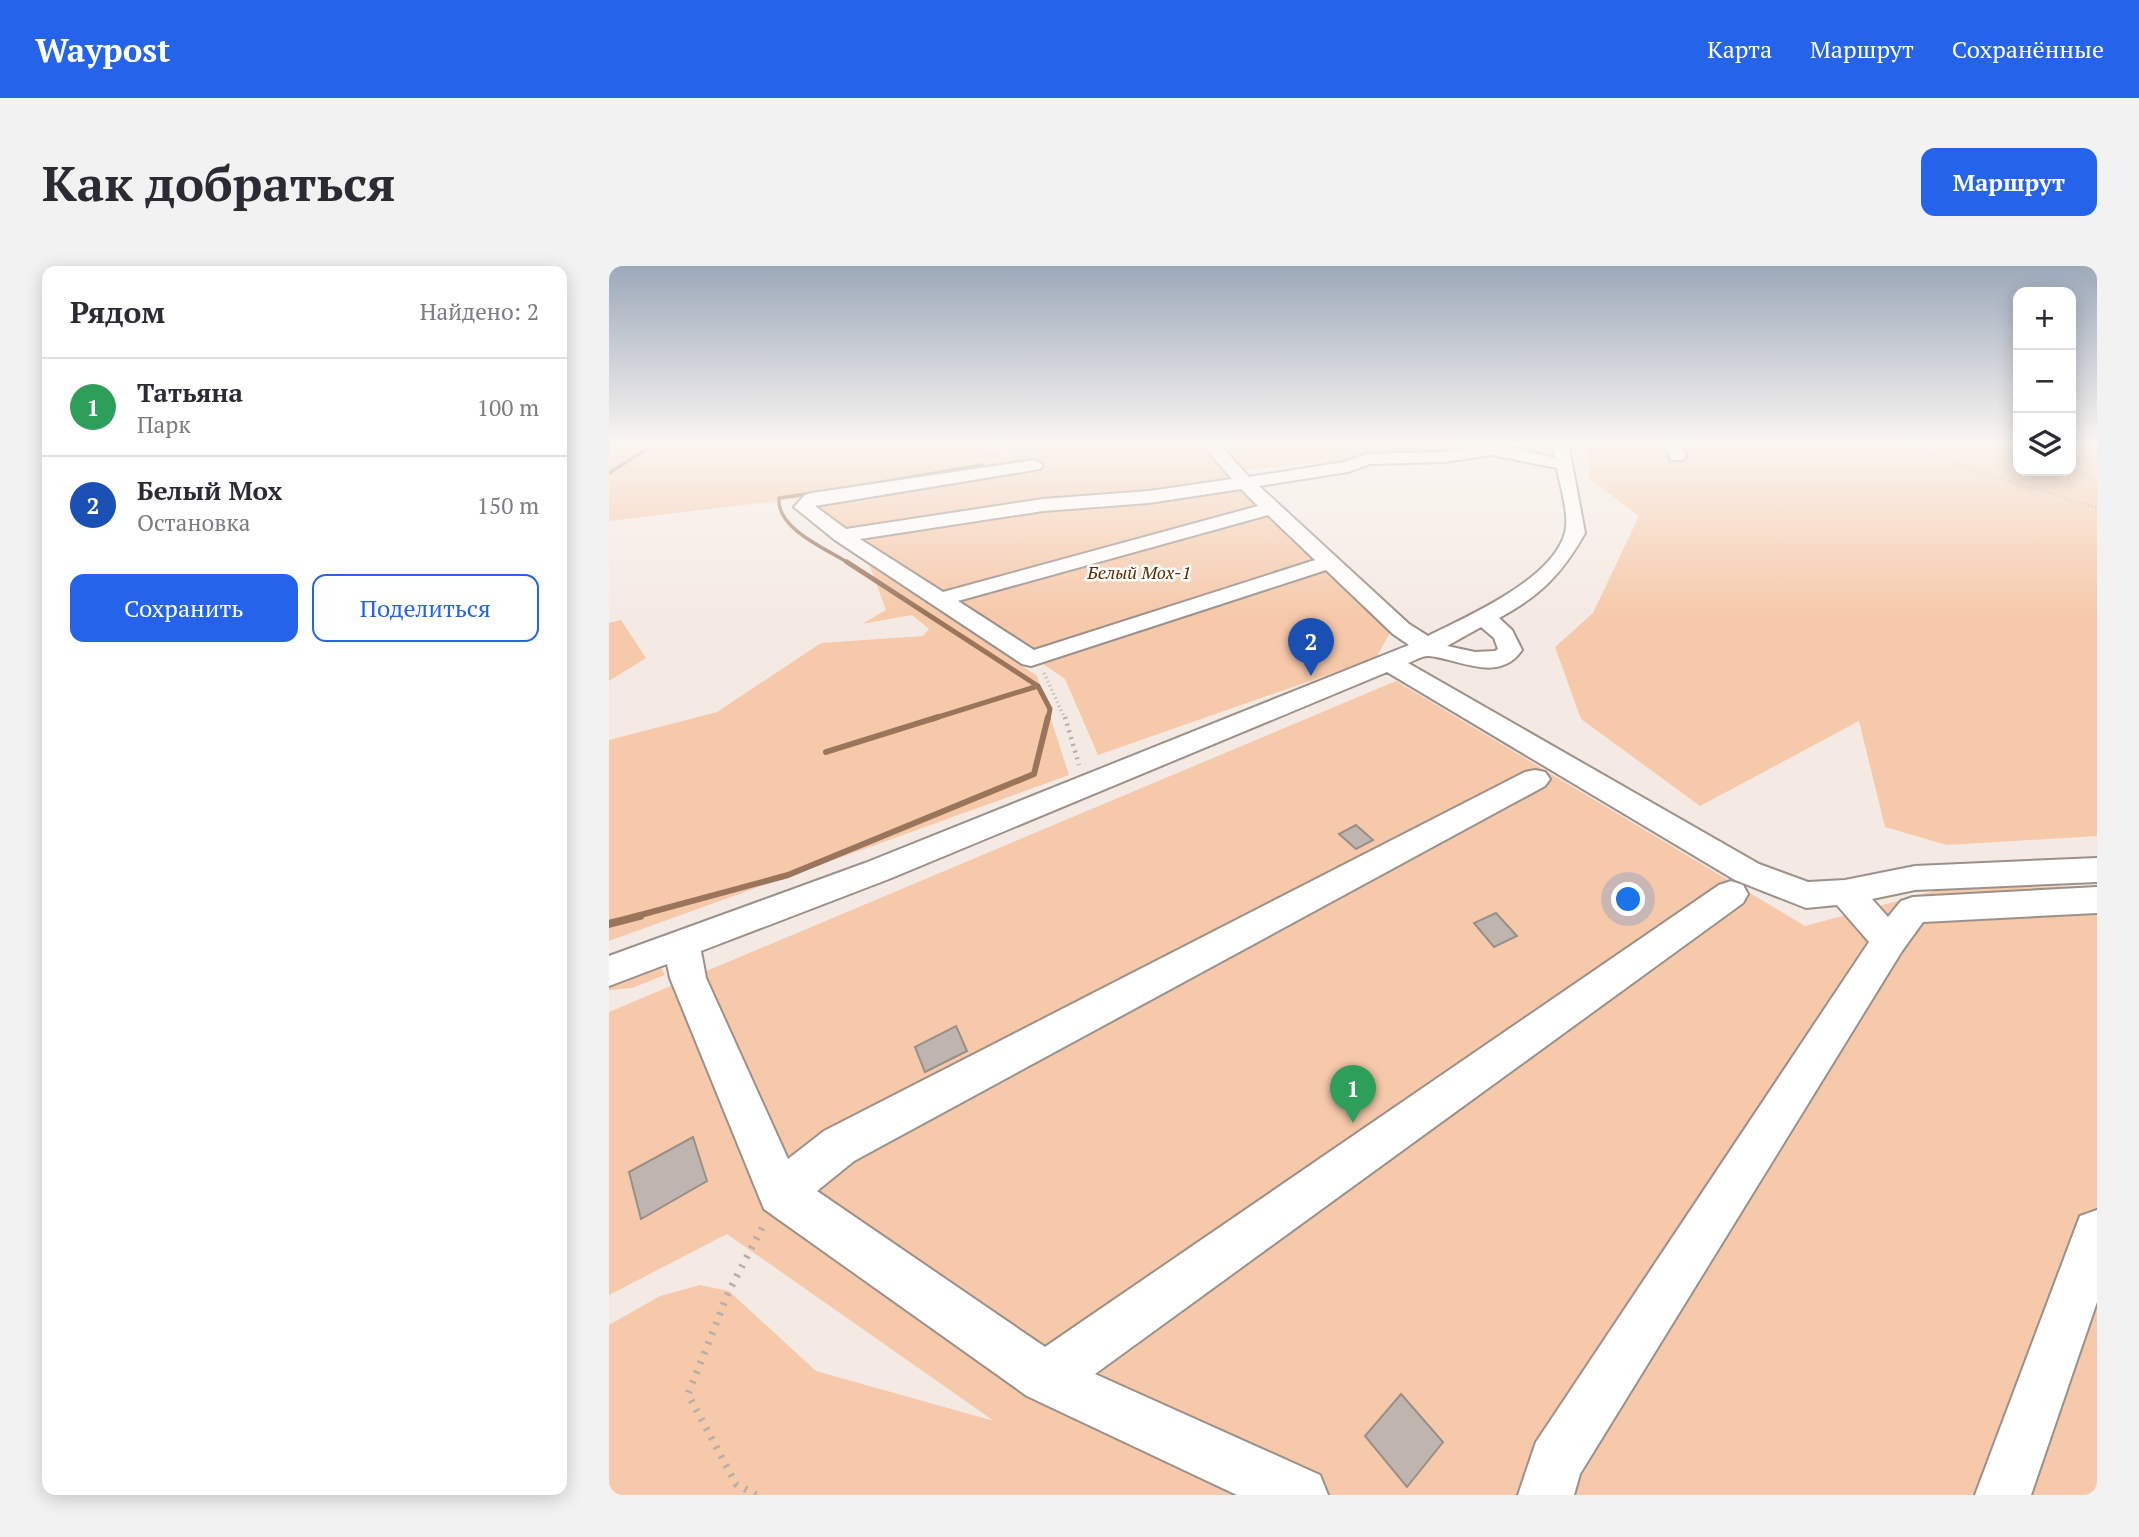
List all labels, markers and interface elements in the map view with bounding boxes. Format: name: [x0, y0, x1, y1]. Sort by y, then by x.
text: Waypost: [35, 28, 170, 71]
text: Карта: [1707, 33, 1772, 65]
text: Маршрут: [1810, 33, 1914, 65]
text: Сохранённые: [1952, 33, 2104, 65]
button: Маршрут: [1921, 148, 2097, 216]
text: Как добраться: [42, 150, 396, 215]
map controls: [2013, 287, 2076, 476]
button: +: [2013, 287, 2076, 350]
text: Рядом: [70, 292, 165, 332]
text: Найдено: 2: [420, 296, 539, 327]
button: −: [2013, 350, 2076, 413]
text: Татьяна: [137, 375, 243, 409]
text: 1: [87, 392, 100, 423]
text: 100 m: [477, 392, 539, 423]
text: Парк: [137, 409, 191, 440]
button: layers: [2013, 413, 2076, 476]
text: Белый Мох: [137, 473, 282, 507]
text: 2: [87, 490, 100, 521]
text: 150 m: [477, 490, 539, 521]
text: Остановка: [137, 507, 250, 538]
park label: Белый Мох-1: [1086, 560, 1191, 584]
button: Сохранить: [70, 574, 298, 642]
button: Поделиться: [312, 574, 539, 642]
pin: 2: [1288, 618, 1334, 676]
your location: [1611, 882, 1645, 916]
pin: 1: [1330, 1065, 1376, 1123]

